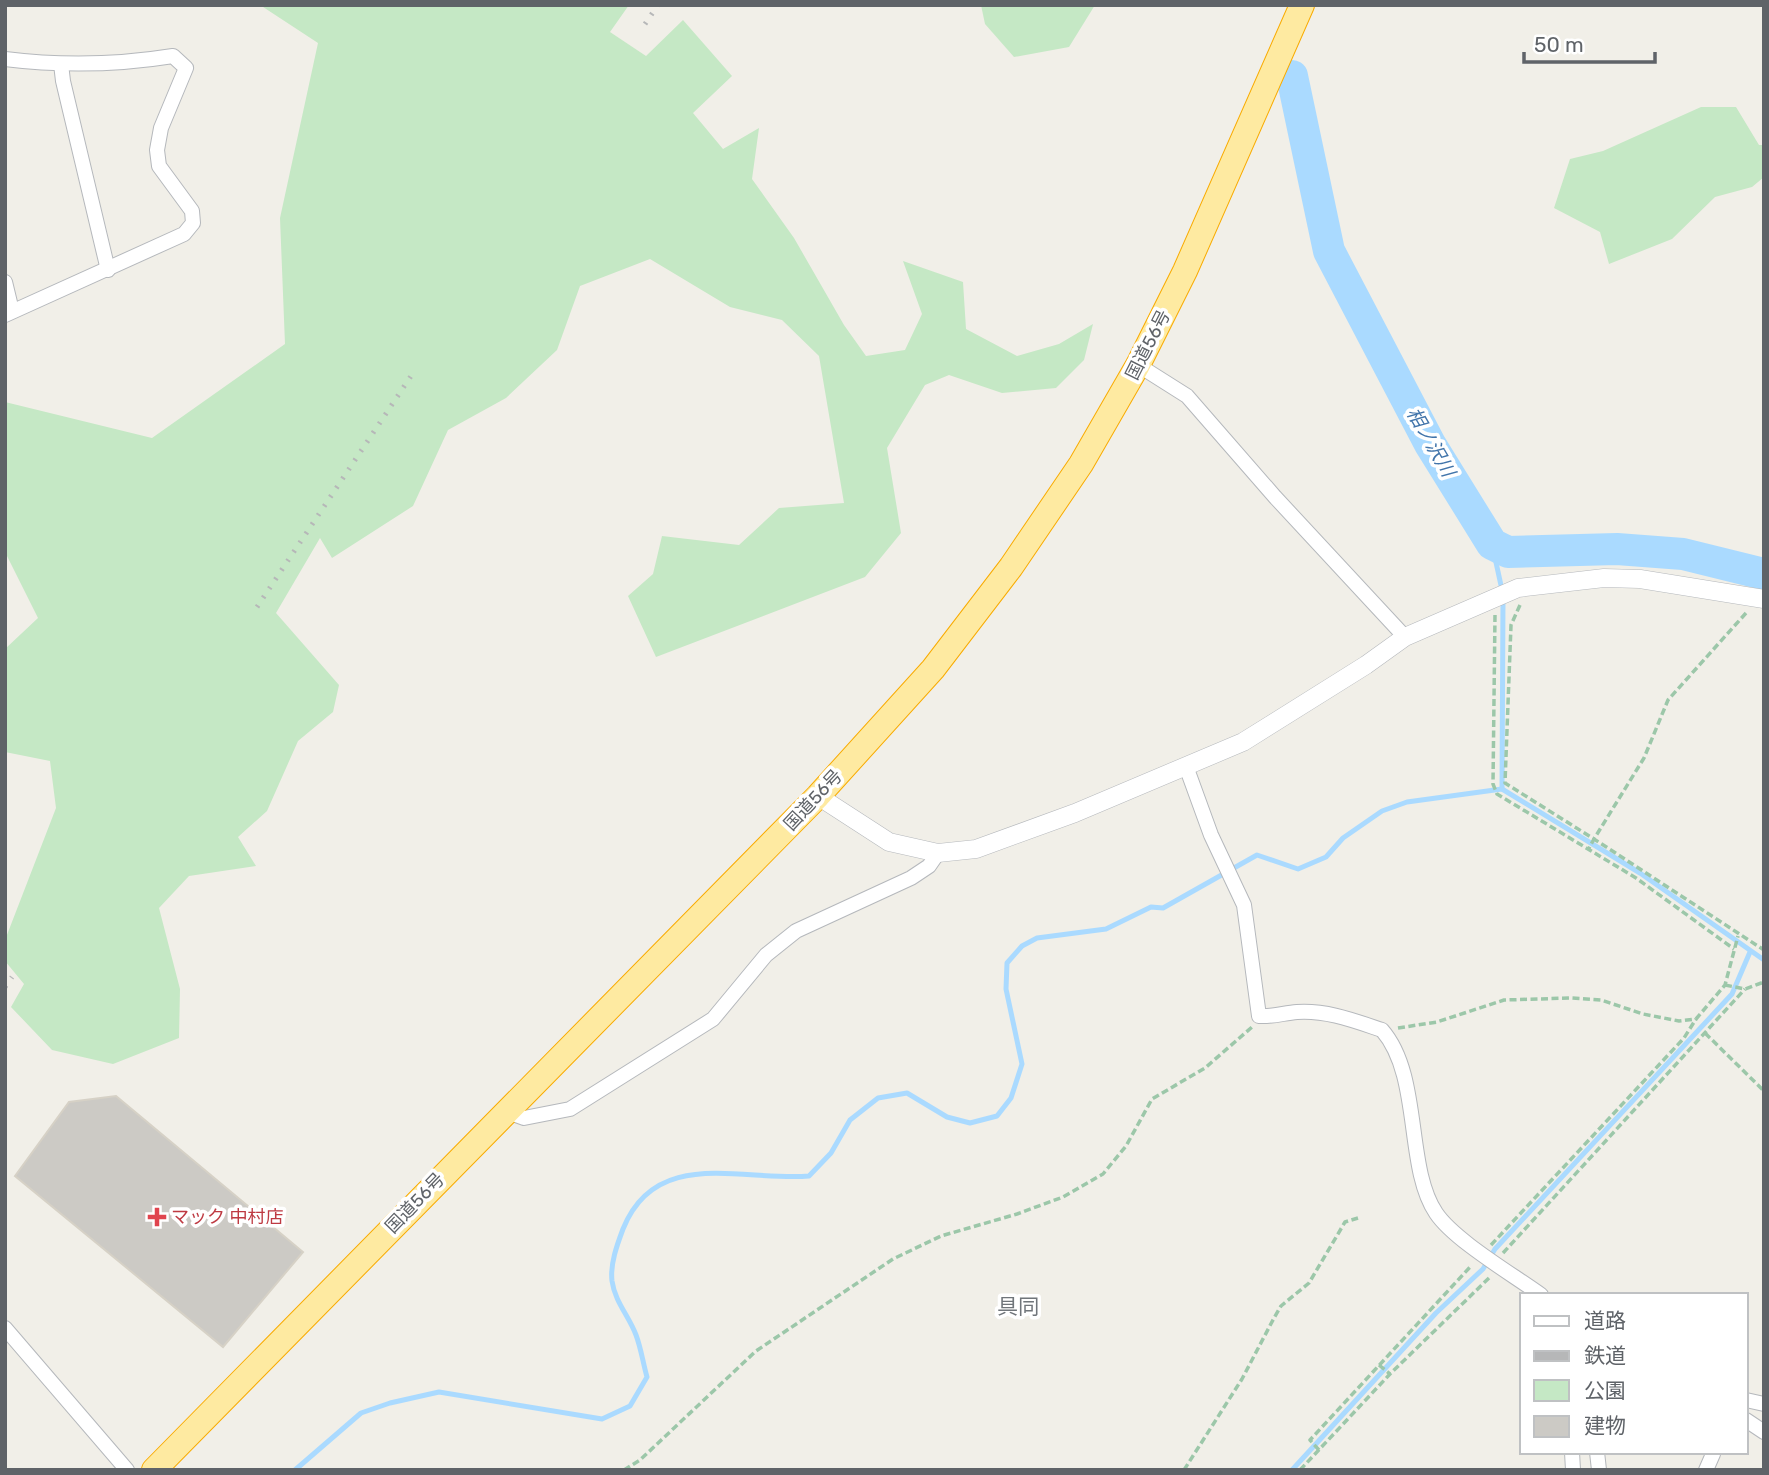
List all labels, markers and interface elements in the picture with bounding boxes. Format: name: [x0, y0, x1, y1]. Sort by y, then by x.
scale bar: [1524, 21, 1655, 65]
text: 50 m: [1534, 32, 1584, 57]
street label: 国道56号: [1121, 306, 1175, 384]
water label: 相ノ沢川: [1402, 403, 1461, 482]
street label: 国道56号: [779, 765, 847, 835]
street label: 国道56号: [381, 1168, 449, 1238]
place label: マック 中村店: [171, 1206, 283, 1228]
marker: マック 中村店: [149, 1209, 165, 1225]
legend: [1520, 1293, 1748, 1454]
district label: 具同: [997, 1294, 1039, 1319]
text: 道路: [1584, 1308, 1626, 1333]
text: 鉄道: [1584, 1343, 1626, 1368]
text: 公園: [1584, 1378, 1626, 1403]
text: 建物: [1584, 1413, 1626, 1438]

